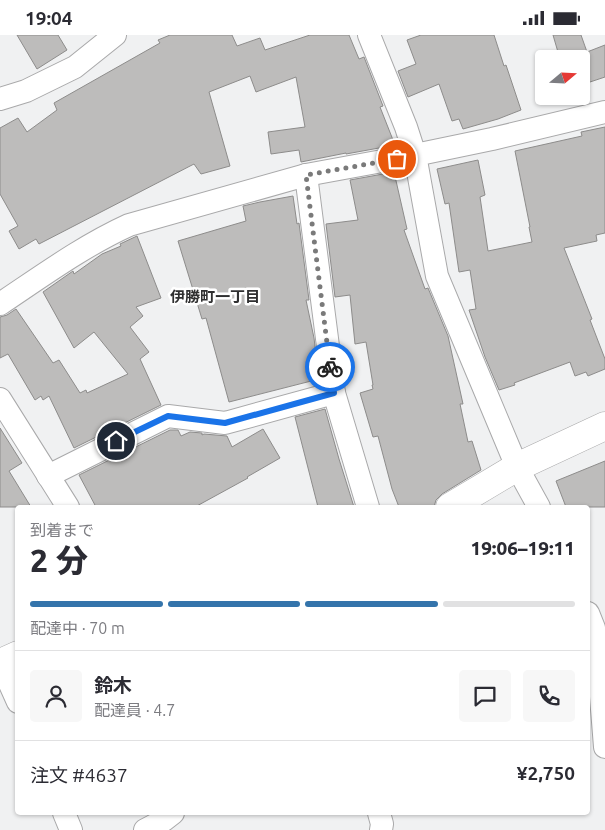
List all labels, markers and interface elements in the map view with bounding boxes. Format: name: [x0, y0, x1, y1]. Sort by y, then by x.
text: 19:04: [25, 7, 73, 29]
north arrow: [535, 50, 590, 105]
map controls: [535, 50, 590, 105]
pin: [376, 138, 418, 180]
icon: bag: [383, 145, 411, 173]
district label: 伊勝町一丁目: [170, 288, 260, 305]
courier: [305, 342, 355, 392]
icon: bike: [316, 353, 344, 381]
pin: [95, 420, 137, 462]
icon: home: [102, 427, 130, 455]
text: 到着まで: [30, 521, 94, 539]
text: 19:06–19:11: [470, 537, 575, 559]
text: 2 分: [30, 542, 88, 578]
text: 配達中 · 70 m: [30, 619, 125, 637]
button: person: [30, 670, 82, 722]
button: chat: [459, 670, 511, 722]
button: phone: [523, 670, 575, 722]
text: 鈴木: [94, 674, 132, 696]
text: 配達員 · 4.7: [94, 701, 175, 719]
text: ¥2,750: [517, 762, 575, 784]
text: 注文 #4637: [30, 764, 128, 786]

